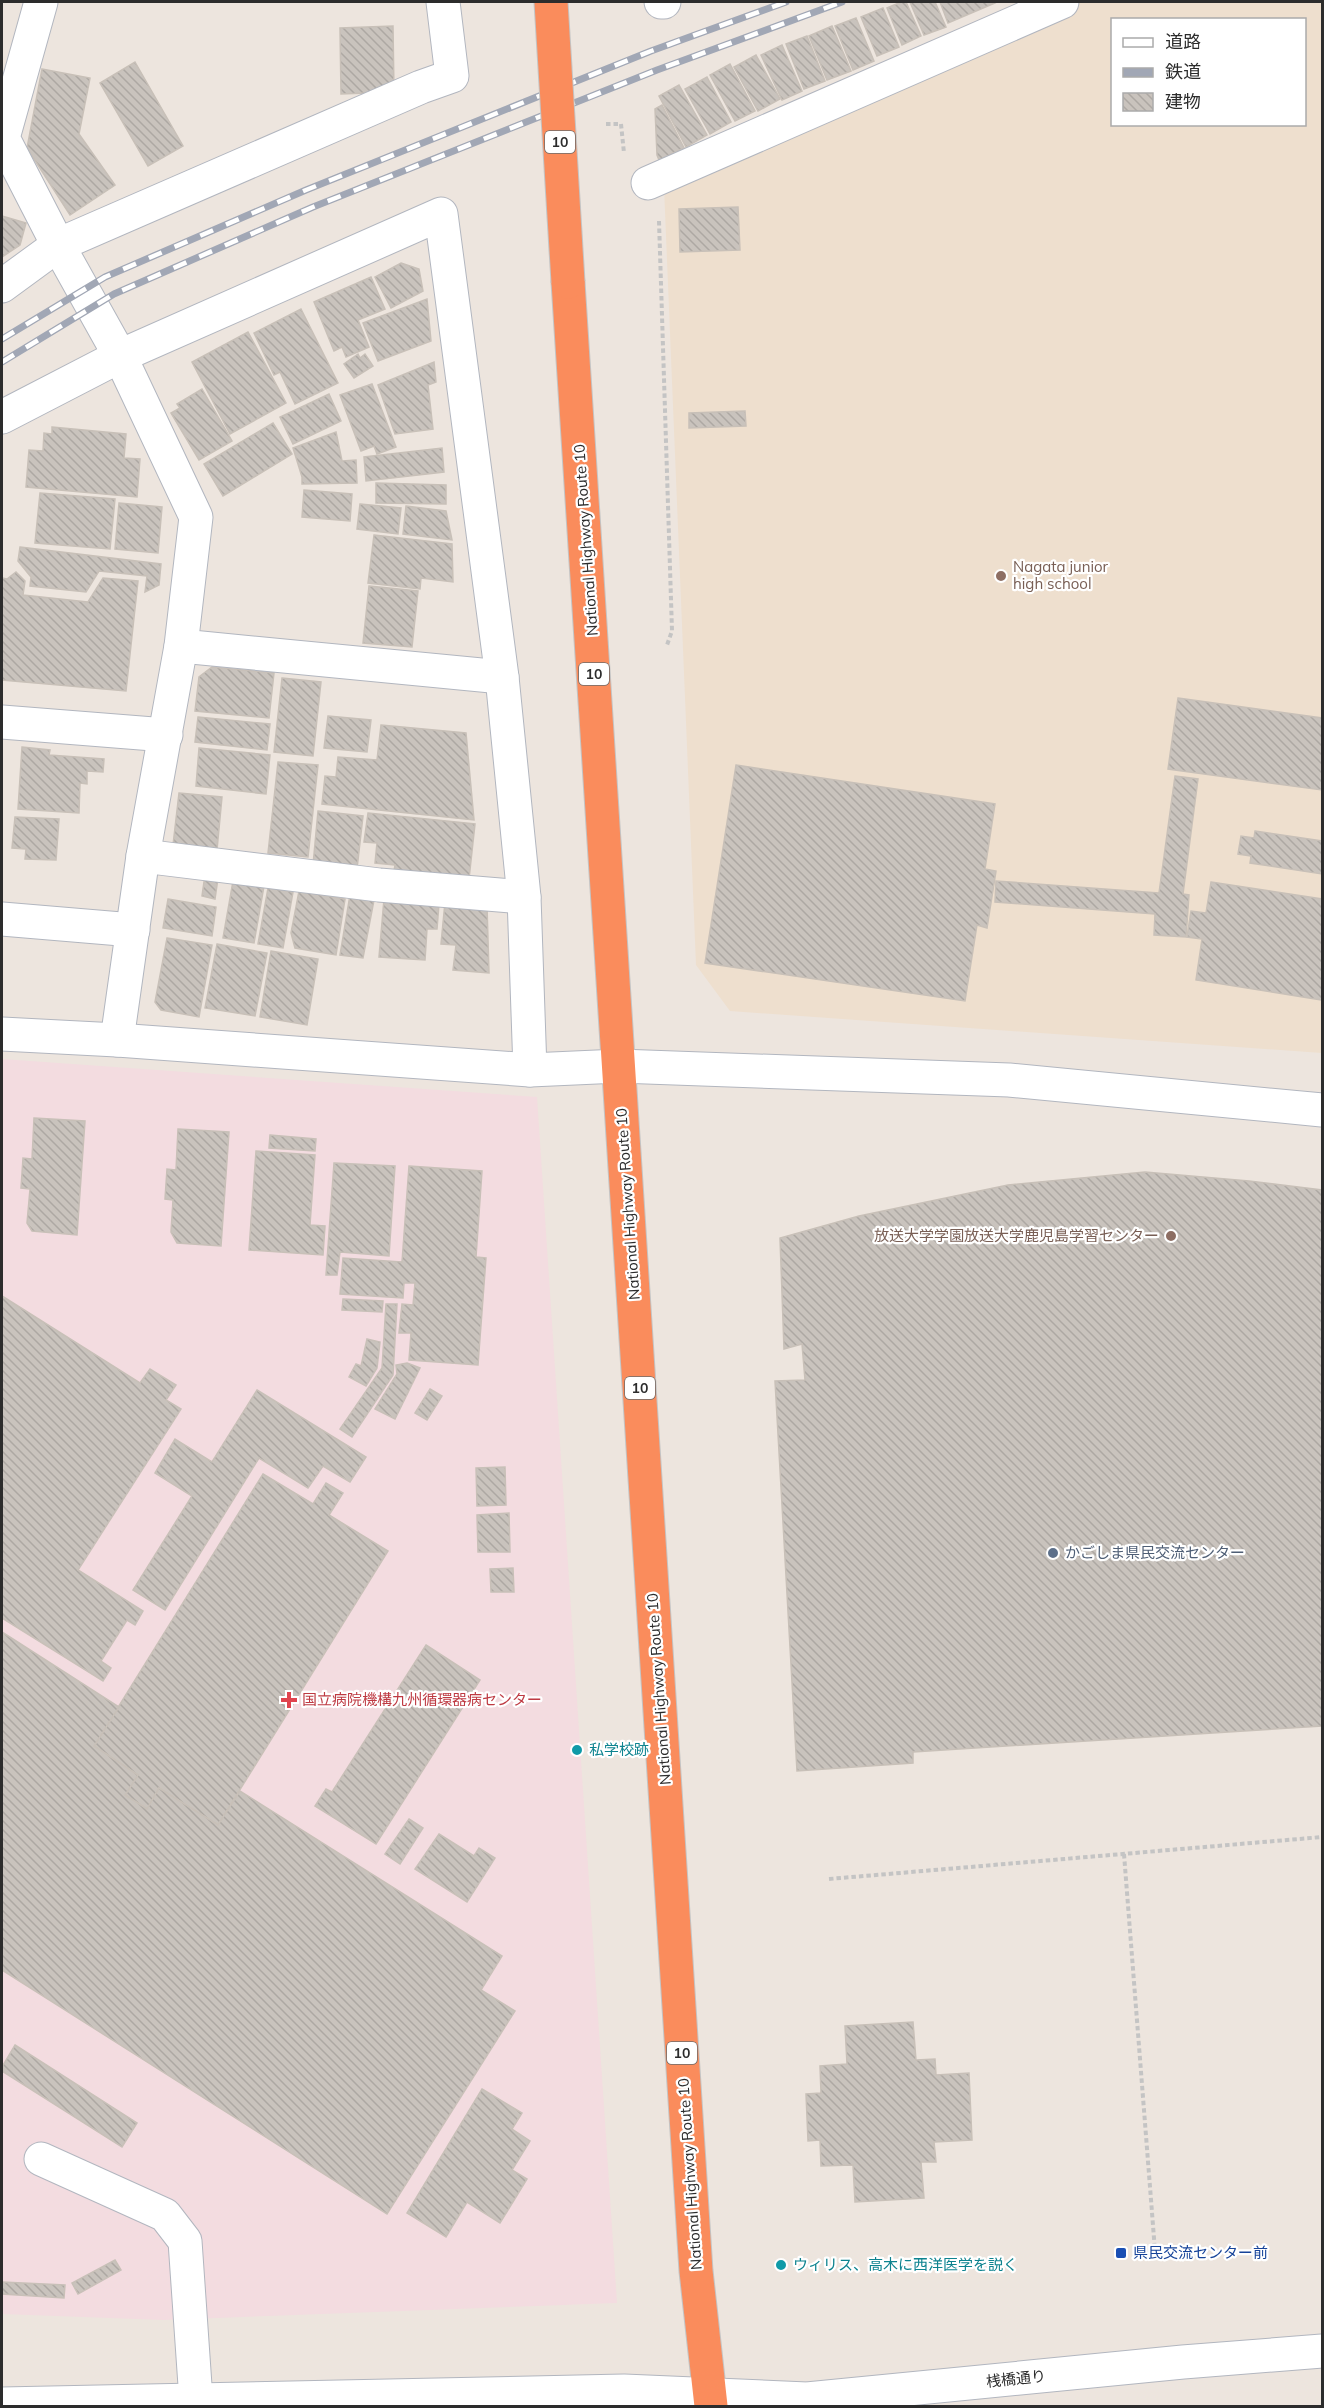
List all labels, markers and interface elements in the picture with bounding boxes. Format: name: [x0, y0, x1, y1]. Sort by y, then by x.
legend: [1111, 18, 1306, 126]
text: 道路: [1165, 30, 1201, 53]
text: 鉄道: [1165, 60, 1201, 83]
text: 建物: [1165, 90, 1201, 113]
road number: 10: [545, 131, 575, 153]
street label: National Highway Route 10: [569, 444, 602, 636]
place label: Nagata junior high school: [1013, 557, 1109, 593]
marker: Nagata junior high school: [994, 569, 1008, 583]
road number: 10: [579, 663, 609, 685]
street label: National Highway Route 10: [611, 1108, 644, 1300]
place label: 放送大学学園放送大学鹿児島学習センター: [874, 1226, 1159, 1245]
marker: 放送大学学園放送大学鹿児島学習センター: [1164, 1229, 1178, 1243]
road number: 10: [625, 1377, 655, 1399]
place label: かごしま県民交流センター: [1065, 1543, 1245, 1562]
marker: かごしま県民交流センター: [1046, 1546, 1060, 1560]
street label: National Highway Route 10: [642, 1593, 675, 1785]
place label: 国立病院機構九州循環器病センター: [302, 1690, 542, 1709]
marker: 国立病院機構九州循環器病センター: [280, 1691, 298, 1709]
place label: 私学校跡: [589, 1740, 649, 1759]
marker: 私学校跡: [570, 1743, 584, 1757]
road number: 10: [667, 2042, 697, 2064]
street label: National Highway Route 10: [673, 2078, 706, 2270]
place label: 県民交流センター前: [1133, 2243, 1268, 2262]
marker: 県民交流センター前: [1114, 2246, 1128, 2260]
place label: ウィリス、高木に西洋医学を説く: [793, 2255, 1018, 2274]
marker: ウィリス、高木に西洋医学を説く: [774, 2258, 788, 2272]
street label: 桟橋通り: [985, 2366, 1047, 2391]

